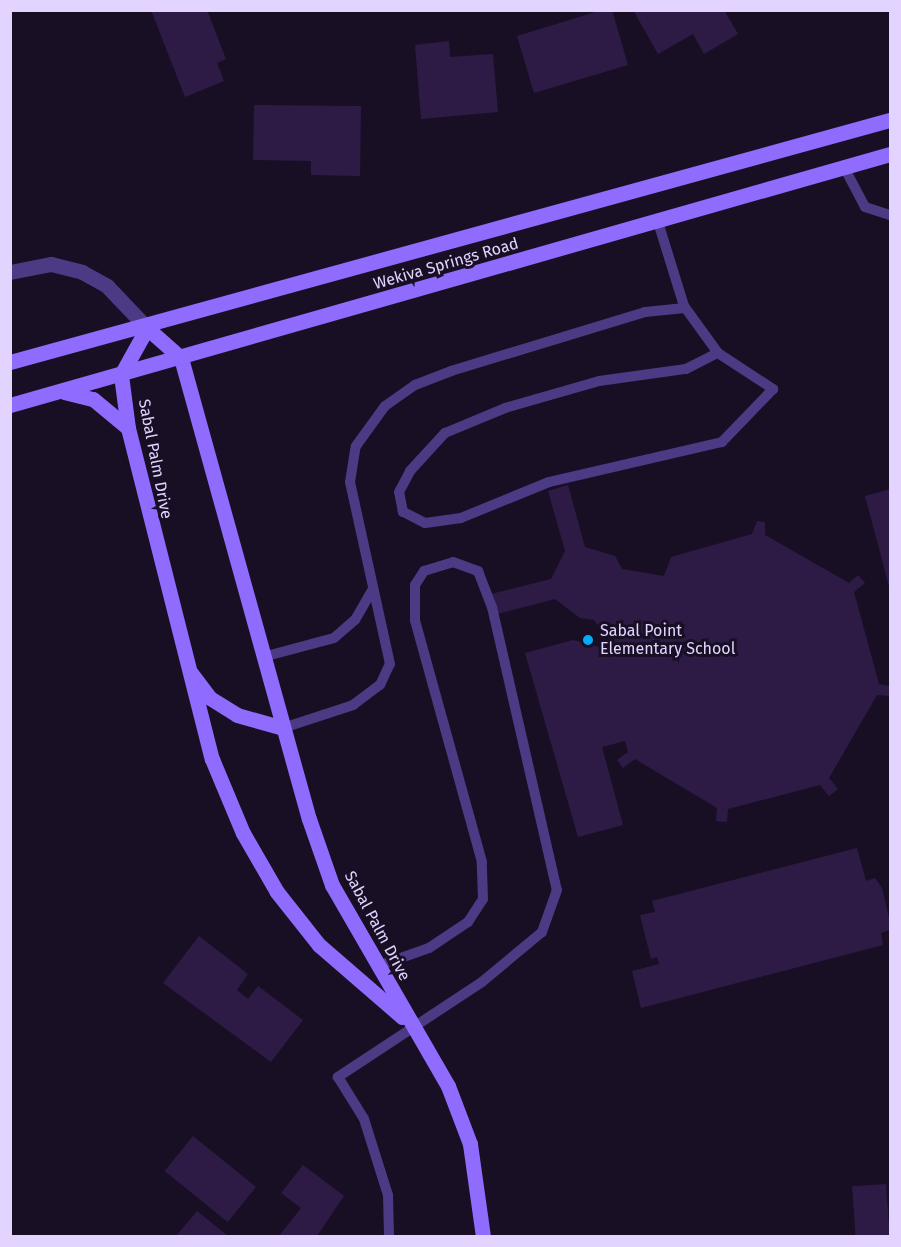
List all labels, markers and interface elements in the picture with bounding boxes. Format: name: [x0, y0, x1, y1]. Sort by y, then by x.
street label: Wekiva Springs Road: [371, 234, 521, 294]
street label: Sabal Palm Drive: [134, 398, 176, 520]
place label: Sabal Point Elementary School: [600, 621, 735, 659]
marker: Sabal Point Elementary School: [581, 633, 595, 647]
street label: Sabal Palm Drive: [340, 868, 414, 984]

